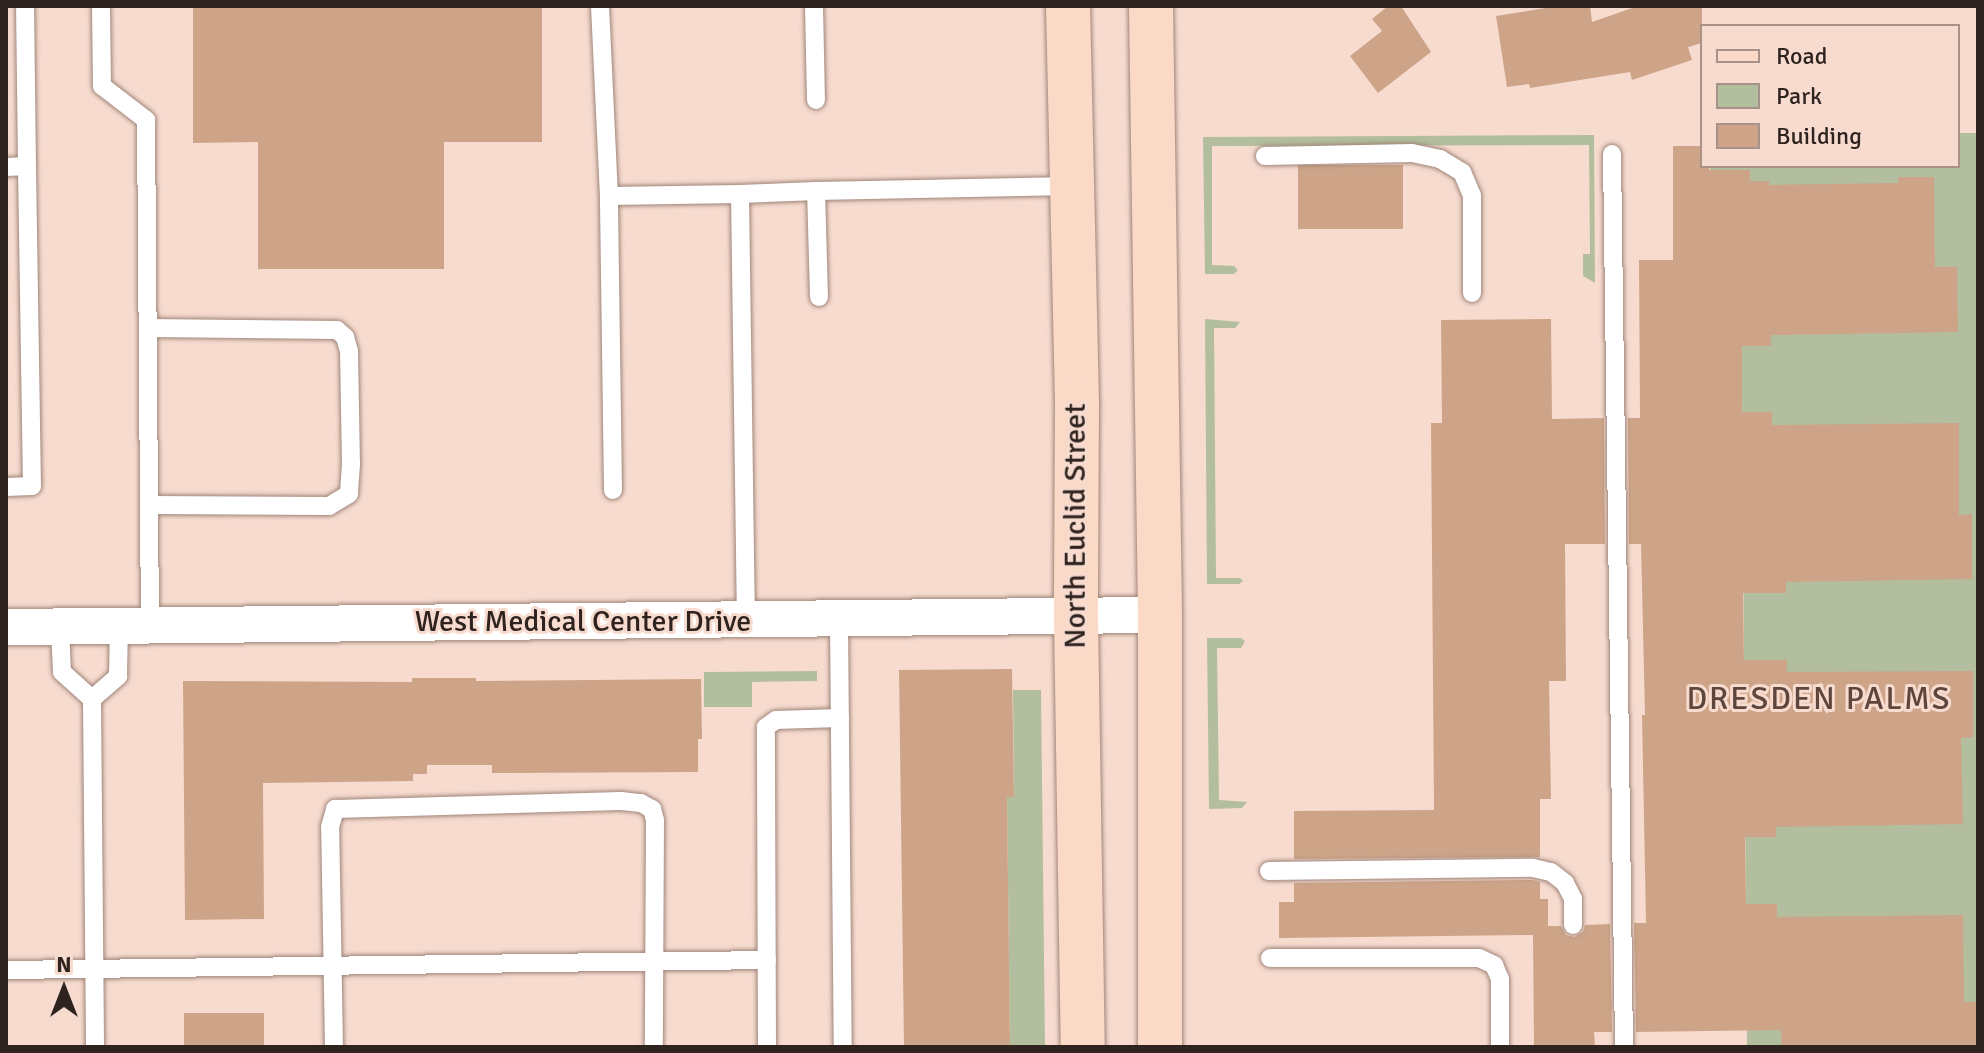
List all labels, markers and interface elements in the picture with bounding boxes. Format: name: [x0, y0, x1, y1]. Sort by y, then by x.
legend: [1700, 24, 1960, 168]
text: Road: [1776, 41, 1827, 71]
text: Park: [1776, 81, 1822, 111]
text: Building: [1776, 121, 1862, 151]
street label: North Euclid Street: [1058, 403, 1094, 649]
street label: West Medical Center Drive: [415, 604, 751, 640]
district label: DRESDEN PALMS: [1686, 680, 1952, 718]
north arrow: [24, 949, 104, 1029]
text: N: [56, 951, 72, 978]

